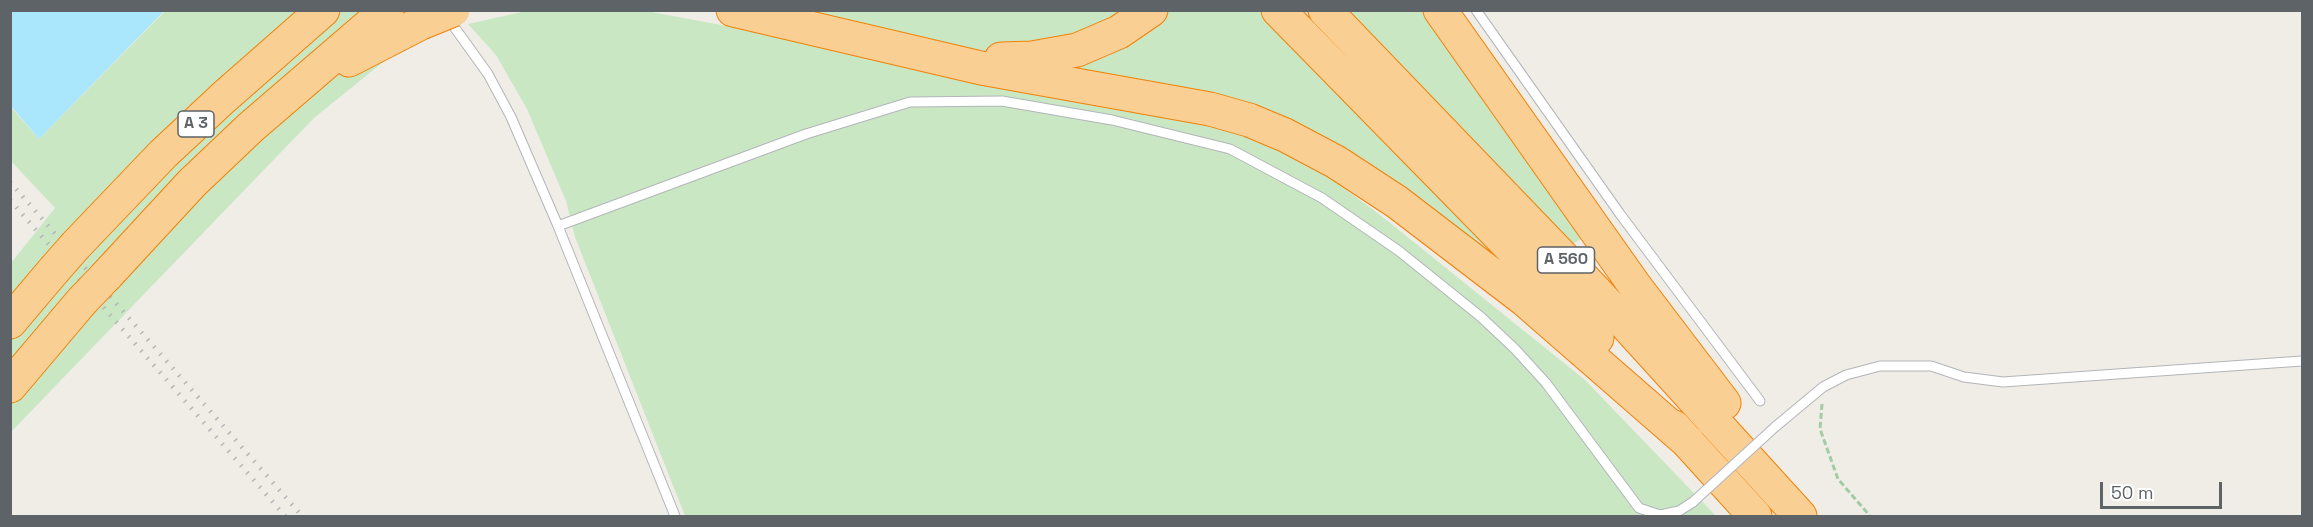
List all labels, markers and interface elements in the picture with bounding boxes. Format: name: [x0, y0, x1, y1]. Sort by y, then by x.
road number: A 3: [178, 111, 214, 137]
road number: A 560: [1538, 247, 1594, 273]
scale bar: [2103, 470, 2224, 508]
text: 50 m: [2111, 481, 2153, 504]

